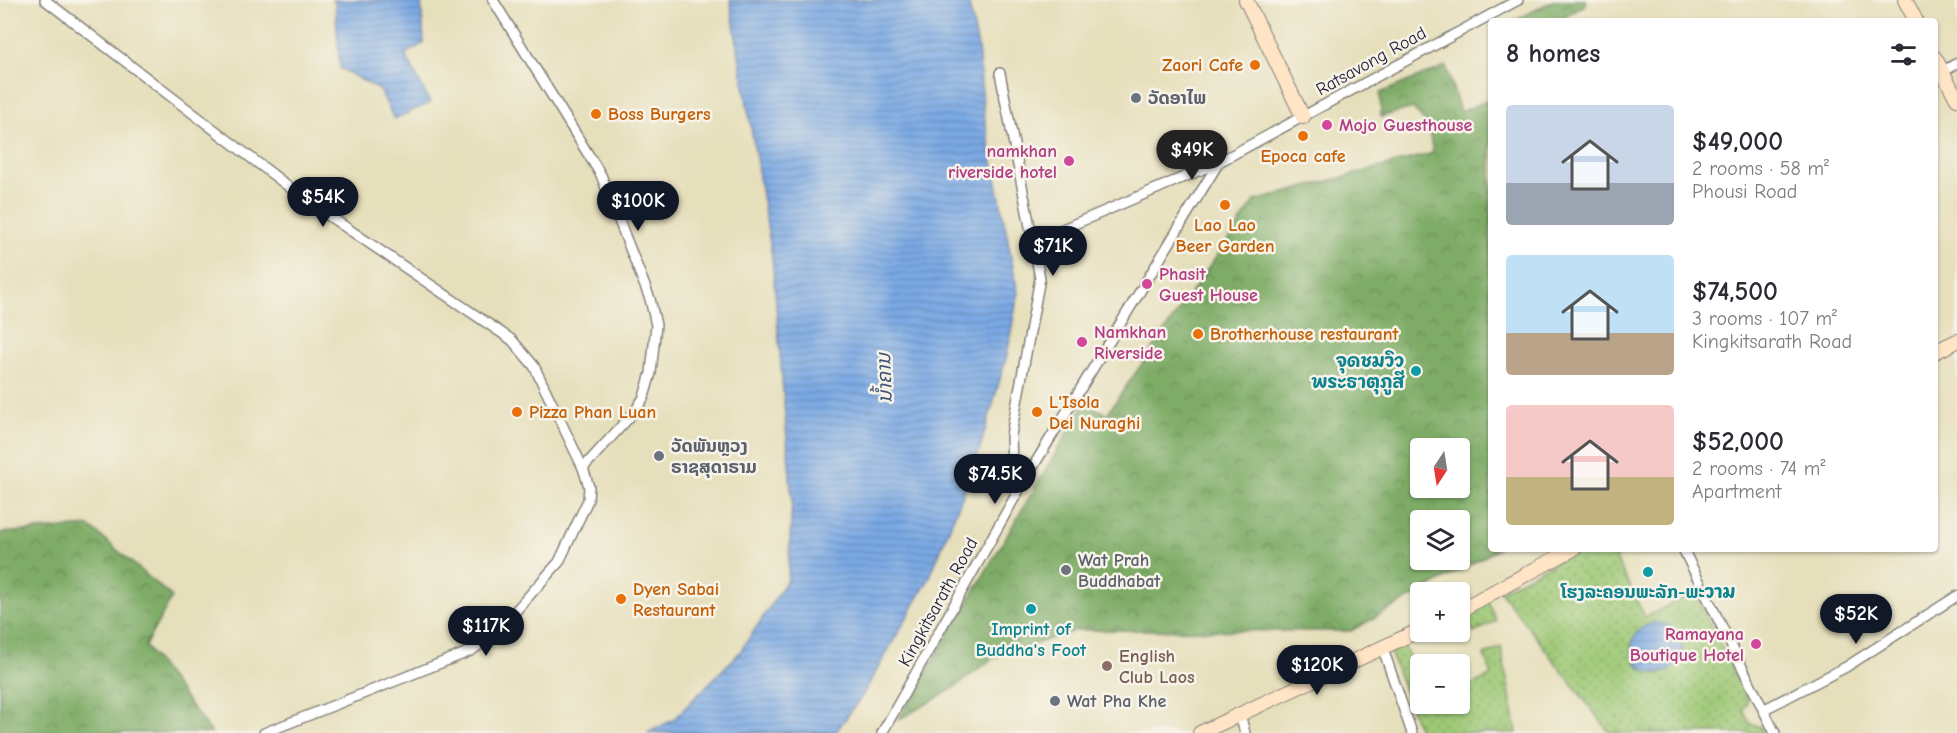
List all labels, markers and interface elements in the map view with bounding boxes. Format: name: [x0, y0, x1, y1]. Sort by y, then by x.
street label: Ratsavong Road: [1312, 23, 1430, 100]
icon: filters: [1887, 38, 1920, 71]
text: 8 homes: [1506, 39, 1600, 69]
place label: Zaori Cafe: [1162, 55, 1243, 76]
marker: Zaori Cafe: [1248, 58, 1262, 72]
place label: ວັດອາໄພ: [1148, 88, 1206, 109]
marker: ວັດອາໄພ: [1129, 91, 1143, 105]
place label: Boss Burgers: [608, 104, 711, 125]
marker: Boss Burgers: [589, 107, 603, 121]
place label: Mojo Guesthouse: [1339, 115, 1472, 136]
marker: Mojo Guesthouse: [1320, 118, 1334, 132]
text: $49,000: [1692, 127, 1783, 157]
marker: Epoca cafe: [1296, 129, 1310, 143]
icon: home: [1554, 129, 1626, 201]
pin: $49K: [1156, 130, 1228, 181]
text: $49K: [1170, 138, 1214, 161]
place label: namkhan riverside hotel: [948, 141, 1057, 183]
place label: Epoca cafe: [1260, 146, 1346, 167]
marker: namkhan riverside hotel: [1062, 154, 1076, 168]
text: 2 rooms · 58 m²: [1692, 157, 1829, 180]
pin: $54K: [287, 177, 359, 228]
text: Phousi Road: [1692, 180, 1797, 203]
pin: $100K: [596, 181, 680, 232]
text: $54K: [301, 185, 345, 208]
text: $100K: [611, 189, 665, 212]
marker: Lao Lao Beer Garden: [1218, 198, 1232, 212]
place label: Lao Lao Beer Garden: [1176, 215, 1274, 257]
pin: $71K: [1017, 226, 1089, 277]
text: $71K: [1033, 234, 1073, 257]
place label: Phasit Guest House: [1159, 264, 1258, 306]
marker: Phasit Guest House: [1140, 277, 1154, 291]
text: $74,500: [1692, 277, 1778, 307]
icon: home: [1554, 279, 1626, 351]
text: 3 rooms · 107 m²: [1692, 307, 1837, 330]
place label: Namkhan Riverside: [1094, 322, 1166, 364]
place label: Brotherhouse restaurant: [1210, 324, 1400, 345]
marker: Brotherhouse restaurant: [1191, 327, 1205, 341]
text: Kingkitsarath Road: [1692, 330, 1852, 353]
marker: Namkhan Riverside: [1075, 335, 1089, 349]
place label: จุดชมวิว พระธาตุภูสี: [1311, 350, 1406, 395]
water label: ນ້ຳຄານ: [868, 351, 897, 403]
marker: จุดชมวิว พระธาตุภูสี: [1409, 364, 1423, 378]
place label: L'Isola Dei Nuraghi: [1049, 392, 1141, 434]
place label: Pizza Phan Luan: [529, 402, 656, 423]
marker: Pizza Phan Luan: [510, 405, 524, 419]
marker: L'Isola Dei Nuraghi: [1030, 405, 1044, 419]
text: $52,000: [1692, 427, 1784, 457]
icon: home: [1554, 429, 1626, 501]
place label: ວັດພັນຫຼວງ ຣາຊສຸດາຣາມ: [671, 436, 757, 478]
north arrow: [1410, 438, 1470, 498]
map controls: [1410, 438, 1470, 714]
marker: ວັດພັນຫຼວງ ຣາຊສຸດາຣາມ: [652, 449, 666, 463]
pin: $74.5K: [946, 454, 1044, 505]
text: 2 rooms · 74 m²: [1692, 457, 1825, 480]
text: $74.5K: [968, 462, 1022, 485]
text: Apartment: [1692, 480, 1782, 503]
button: layers: [1410, 510, 1470, 570]
street label: Kingkitsarath Road: [894, 534, 983, 670]
place label: Wat Prah Buddhabat: [1078, 550, 1161, 592]
marker: Wat Prah Buddhabat: [1059, 563, 1073, 577]
marker: ໂຮງລະຄອນພະລັກ-ພະวาม: [1641, 565, 1655, 579]
place label: Dyen Sabai Restaurant: [633, 579, 719, 621]
button: +: [1410, 582, 1470, 642]
place label: ໂຮງລະຄອນພະລັກ-ພະวาม: [1560, 582, 1735, 603]
marker: Dyen Sabai Restaurant: [614, 592, 628, 606]
pin: $52K: [1820, 594, 1892, 645]
marker: Imprint of Buddha's Foot: [1024, 602, 1038, 616]
text: $52K: [1834, 602, 1878, 625]
pin: $117K: [444, 606, 528, 657]
text: $117K: [462, 614, 510, 637]
place label: Imprint of Buddha's Foot: [976, 619, 1087, 661]
place label: Ramayana Boutique Hotel: [1630, 624, 1744, 666]
marker: Ramayana Boutique Hotel: [1749, 637, 1763, 651]
pin: $120K: [1275, 645, 1359, 696]
place label: English Club Laos: [1119, 646, 1195, 688]
text: $120K: [1291, 653, 1343, 676]
button: −: [1410, 654, 1470, 714]
marker: English Club Laos: [1100, 659, 1114, 673]
place label: Wat Pha Khe: [1067, 691, 1166, 712]
marker: Wat Pha Khe: [1048, 694, 1062, 708]

